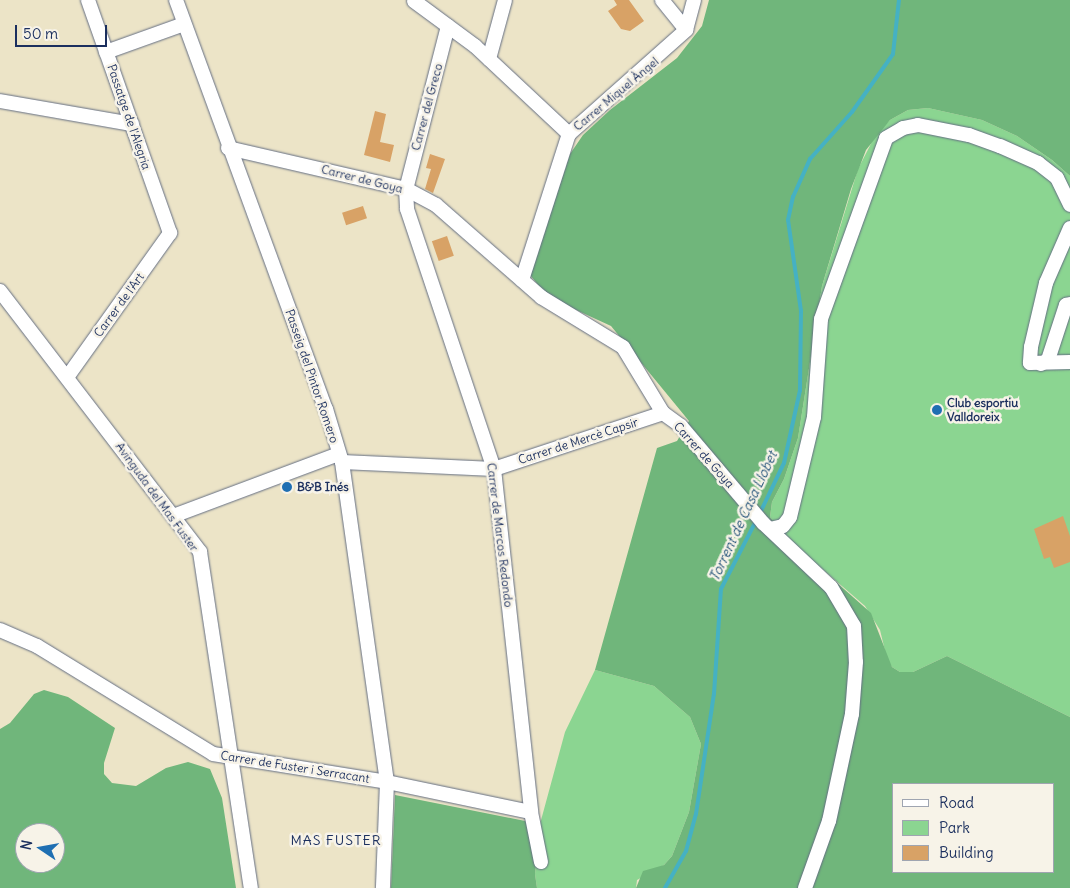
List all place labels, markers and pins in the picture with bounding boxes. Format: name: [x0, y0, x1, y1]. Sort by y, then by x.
place label: Club esportiu Valldoreix: [947, 396, 1018, 424]
marker: Club esportiu Valldoreix: [931, 404, 943, 416]
place label: B&B Inés: [297, 480, 349, 494]
marker: B&B Inés: [281, 481, 293, 493]

